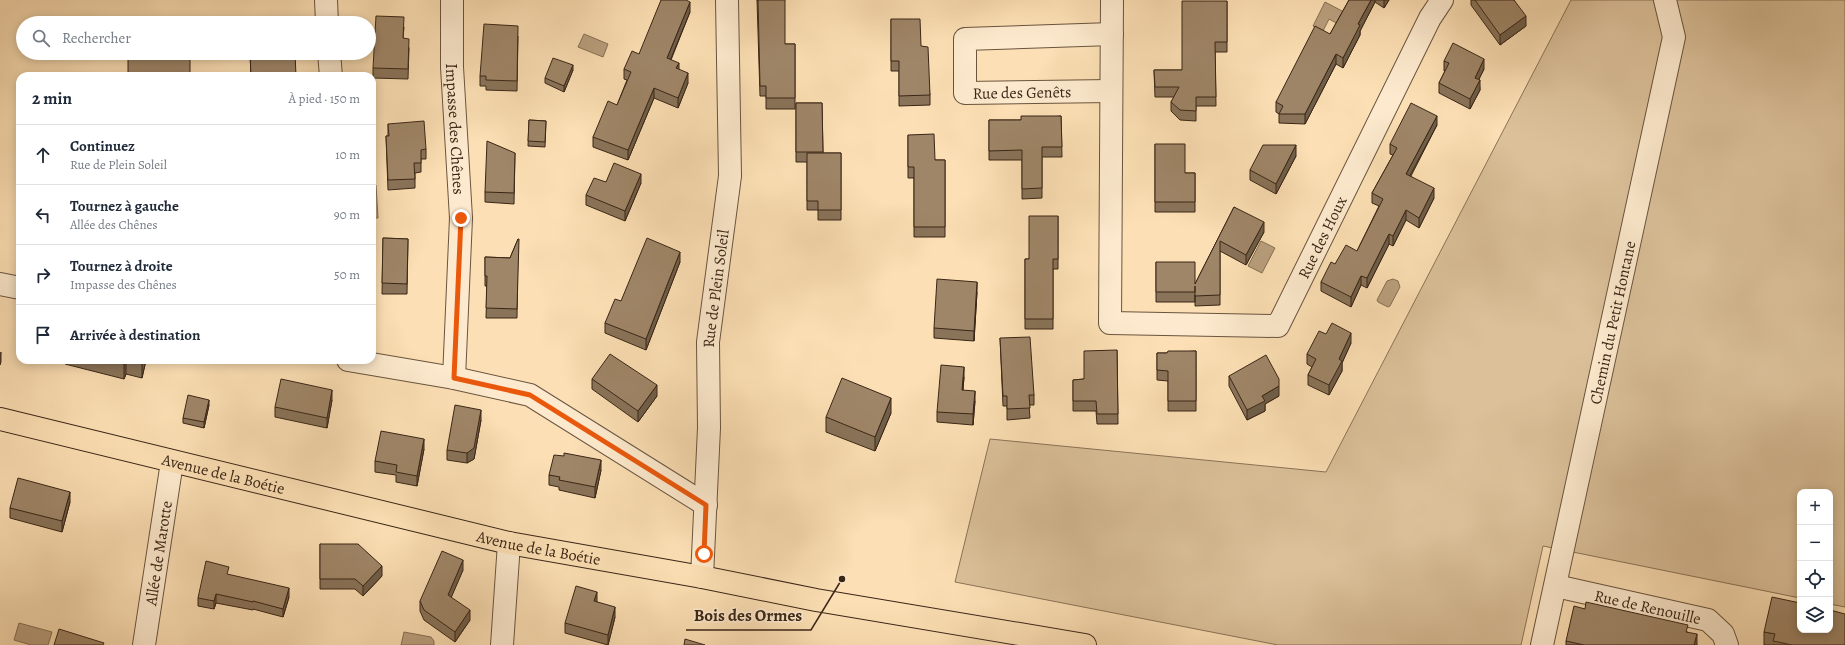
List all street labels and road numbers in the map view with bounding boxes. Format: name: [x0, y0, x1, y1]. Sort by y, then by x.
street label: Impasse des Chênes: [440, 63, 470, 195]
street label: Rue des Genêts: [972, 81, 1072, 105]
street label: Rue des Houx: [1293, 192, 1353, 283]
street label: Rue de Plein Soleil: [698, 228, 735, 348]
street label: Chemin du Petit Hontane: [1585, 239, 1641, 407]
street label: Avenue de la Boétie: [159, 449, 287, 500]
street label: Allée de Marotte: [140, 499, 178, 608]
street label: Avenue de la Boétie: [473, 525, 602, 571]
street label: Rue de Renouille: [1592, 585, 1703, 630]

